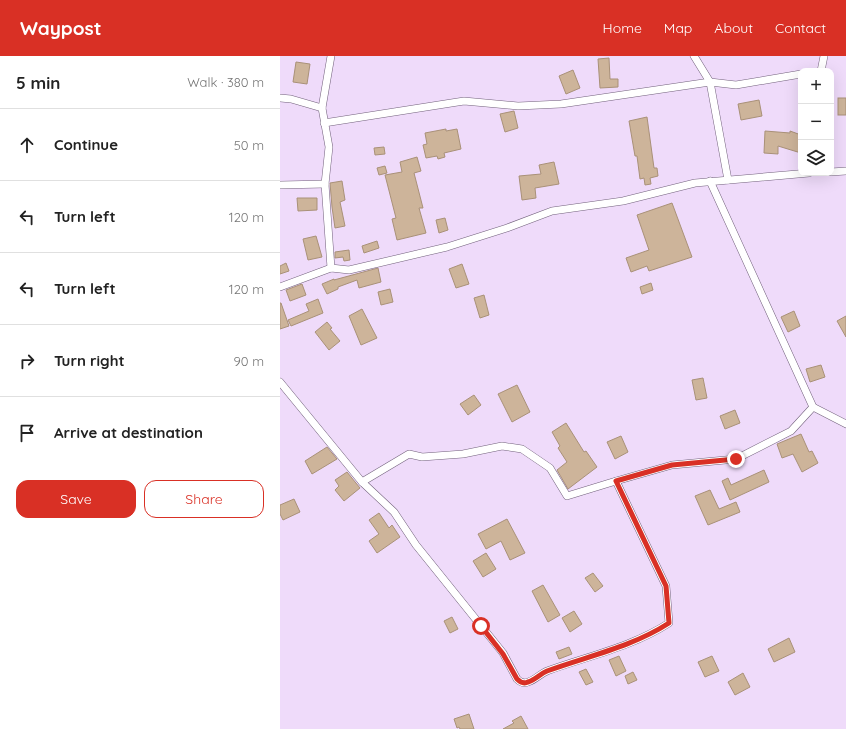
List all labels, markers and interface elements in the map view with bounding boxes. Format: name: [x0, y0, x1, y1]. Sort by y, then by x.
text: Waypost: [20, 16, 102, 40]
text: Home: [603, 19, 642, 37]
text: Map: [664, 19, 692, 37]
text: About: [714, 19, 753, 37]
text: Contact: [775, 19, 826, 37]
map controls: [798, 68, 834, 176]
button: +: [798, 68, 834, 104]
text: 5 min: [16, 72, 60, 93]
text: Walk · 380 m: [187, 74, 264, 90]
button: −: [798, 104, 834, 140]
icon: ahead: [16, 134, 38, 156]
text: Continue: [54, 135, 118, 154]
text: 50 m: [234, 137, 264, 153]
button: layers: [798, 140, 834, 176]
icon: left: [16, 206, 38, 228]
text: Turn left: [54, 207, 116, 226]
text: 120 m: [229, 209, 264, 225]
icon: left: [16, 278, 38, 300]
text: Turn left: [54, 279, 116, 298]
text: 120 m: [229, 281, 264, 297]
icon: right: [16, 350, 38, 372]
text: Turn right: [54, 351, 125, 370]
text: 90 m: [234, 353, 264, 369]
icon: arrive: [16, 422, 38, 444]
text: Arrive at destination: [54, 423, 203, 442]
route end: [727, 450, 745, 468]
button: Save: [16, 480, 136, 518]
button: Share: [144, 480, 264, 518]
route start: [472, 617, 490, 635]

